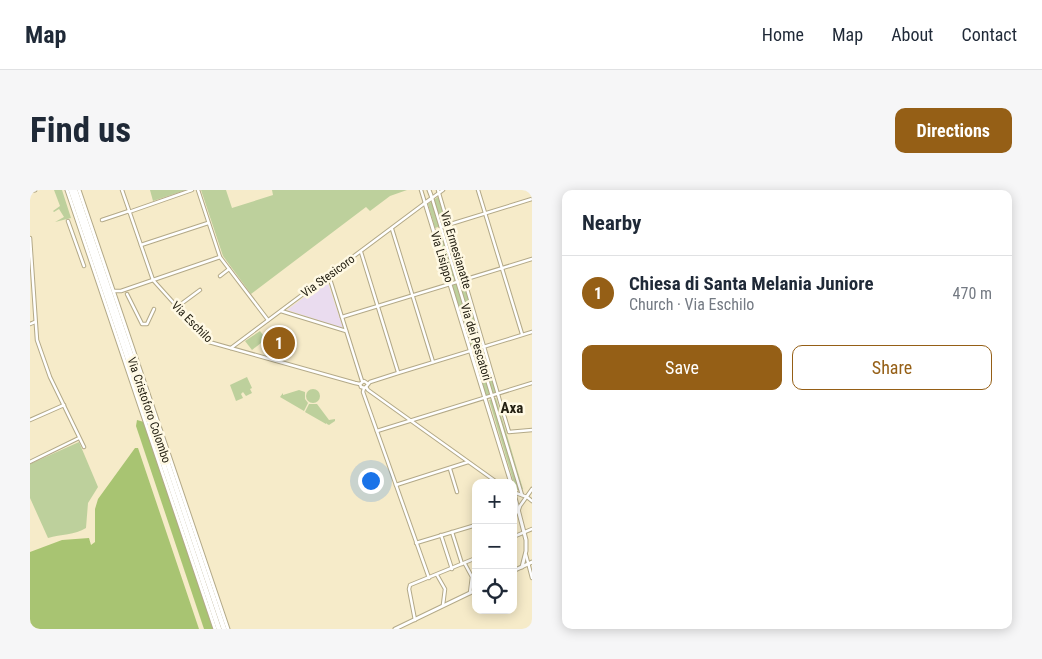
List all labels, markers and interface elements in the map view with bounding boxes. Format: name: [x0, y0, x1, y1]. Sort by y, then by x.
text: Map: [25, 21, 66, 49]
text: Home: [762, 24, 804, 45]
text: Map: [832, 24, 863, 45]
text: About: [891, 24, 933, 45]
text: Contact: [961, 24, 1017, 45]
button: Directions: [895, 108, 1012, 153]
text: Find us: [30, 110, 131, 151]
street label: Via Ermesianatte: [438, 209, 475, 291]
text: Nearby: [582, 211, 641, 235]
street label: Via Lisippo: [428, 230, 456, 284]
street label: Via Stesicoro: [299, 252, 357, 300]
text: Chiesa di Santa Melania Juniore: [629, 272, 873, 295]
text: 1: [594, 284, 602, 303]
text: 470 m: [953, 284, 992, 303]
text: Church · Via Eschilo: [629, 295, 754, 314]
street label: Via Eschilo: [169, 299, 215, 345]
street label: Via dei Pescatori: [458, 302, 494, 382]
pin: 1: [263, 324, 295, 362]
button: Save: [582, 345, 782, 390]
button: Share: [792, 345, 992, 390]
street label: Via Cristoforo Colombo: [124, 355, 174, 465]
district label: Axa: [501, 399, 523, 417]
your location: [358, 468, 384, 494]
map controls: [472, 479, 517, 614]
button: +: [472, 479, 517, 524]
button: −: [472, 524, 517, 569]
button: locate: [472, 569, 517, 614]

